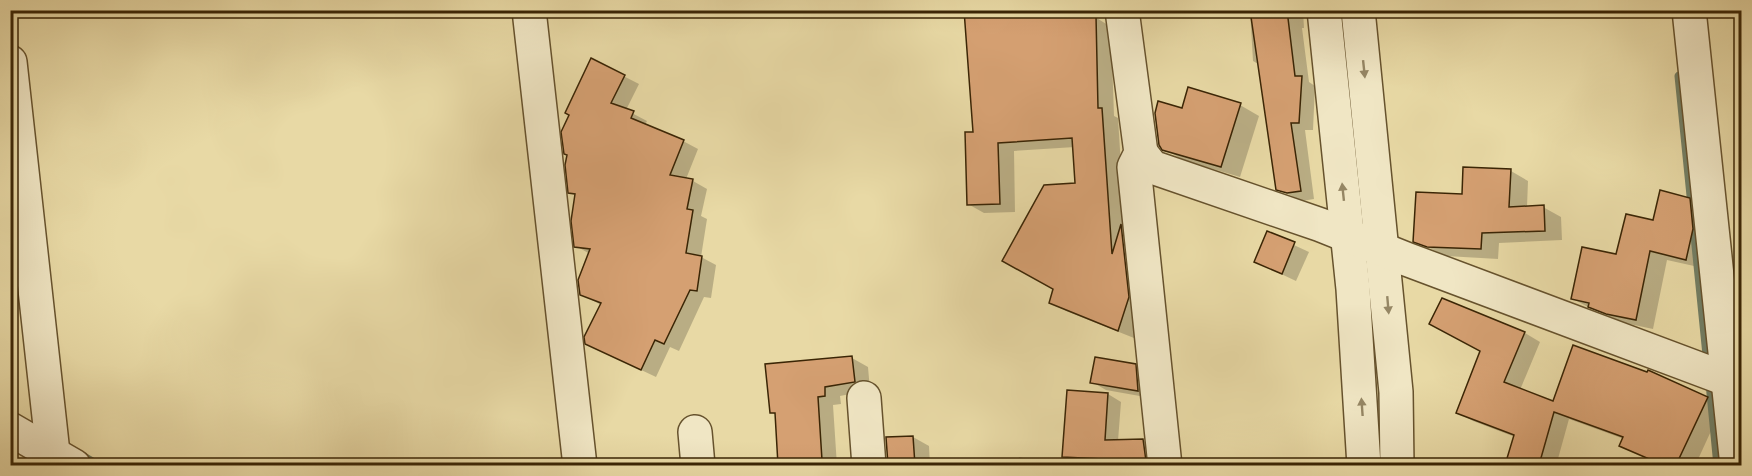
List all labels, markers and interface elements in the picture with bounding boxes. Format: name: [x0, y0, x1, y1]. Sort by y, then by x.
one-way arrow: [1359, 59, 1369, 78]
one-way arrow: [1338, 182, 1348, 201]
one-way arrow: [1383, 295, 1393, 314]
one-way arrow: [1357, 398, 1366, 417]

